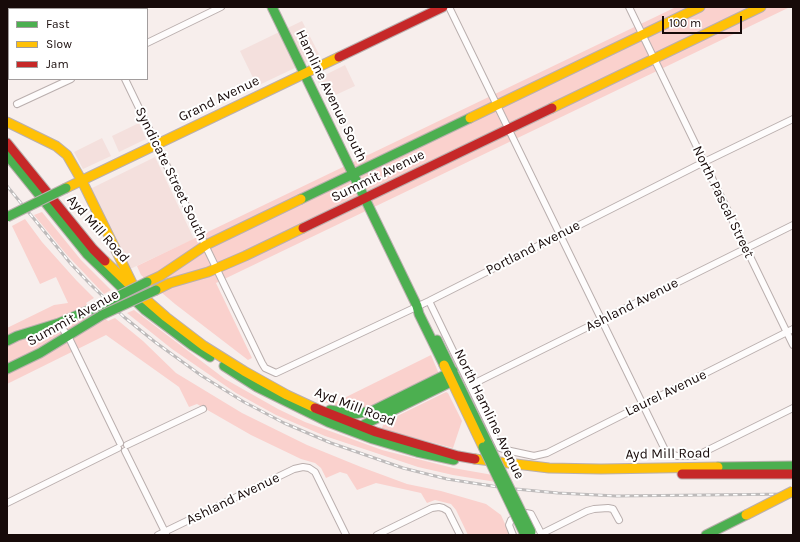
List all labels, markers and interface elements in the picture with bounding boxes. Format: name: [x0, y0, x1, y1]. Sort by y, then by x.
legend: [8, 8, 148, 80]
scale bar: [664, 8, 744, 34]
text: 100 m: [669, 16, 701, 30]
text: Fast: [46, 17, 69, 31]
street label: Hamline Avenue South: [292, 27, 370, 165]
text: Slow: [46, 37, 72, 51]
text: Jam: [46, 57, 69, 71]
street label: Grand Avenue: [176, 72, 262, 126]
street label: Syndicate Street South: [131, 104, 211, 244]
street label: North Pascal Street: [689, 143, 757, 261]
street label: Summit Avenue: [328, 146, 428, 206]
street label: Ayd Mill Road: [63, 192, 133, 266]
street label: Portland Avenue: [483, 217, 583, 279]
street label: Ashland Avenue: [583, 274, 681, 336]
street label: Summit Avenue: [24, 286, 122, 350]
street label: North Hamline Avenue: [450, 346, 528, 482]
street label: Laurel Avenue: [623, 366, 709, 420]
street label: Ayd Mill Road: [312, 384, 398, 430]
street label: Ayd Mill Road: [625, 445, 711, 463]
street label: Ashland Avenue: [184, 469, 282, 529]

